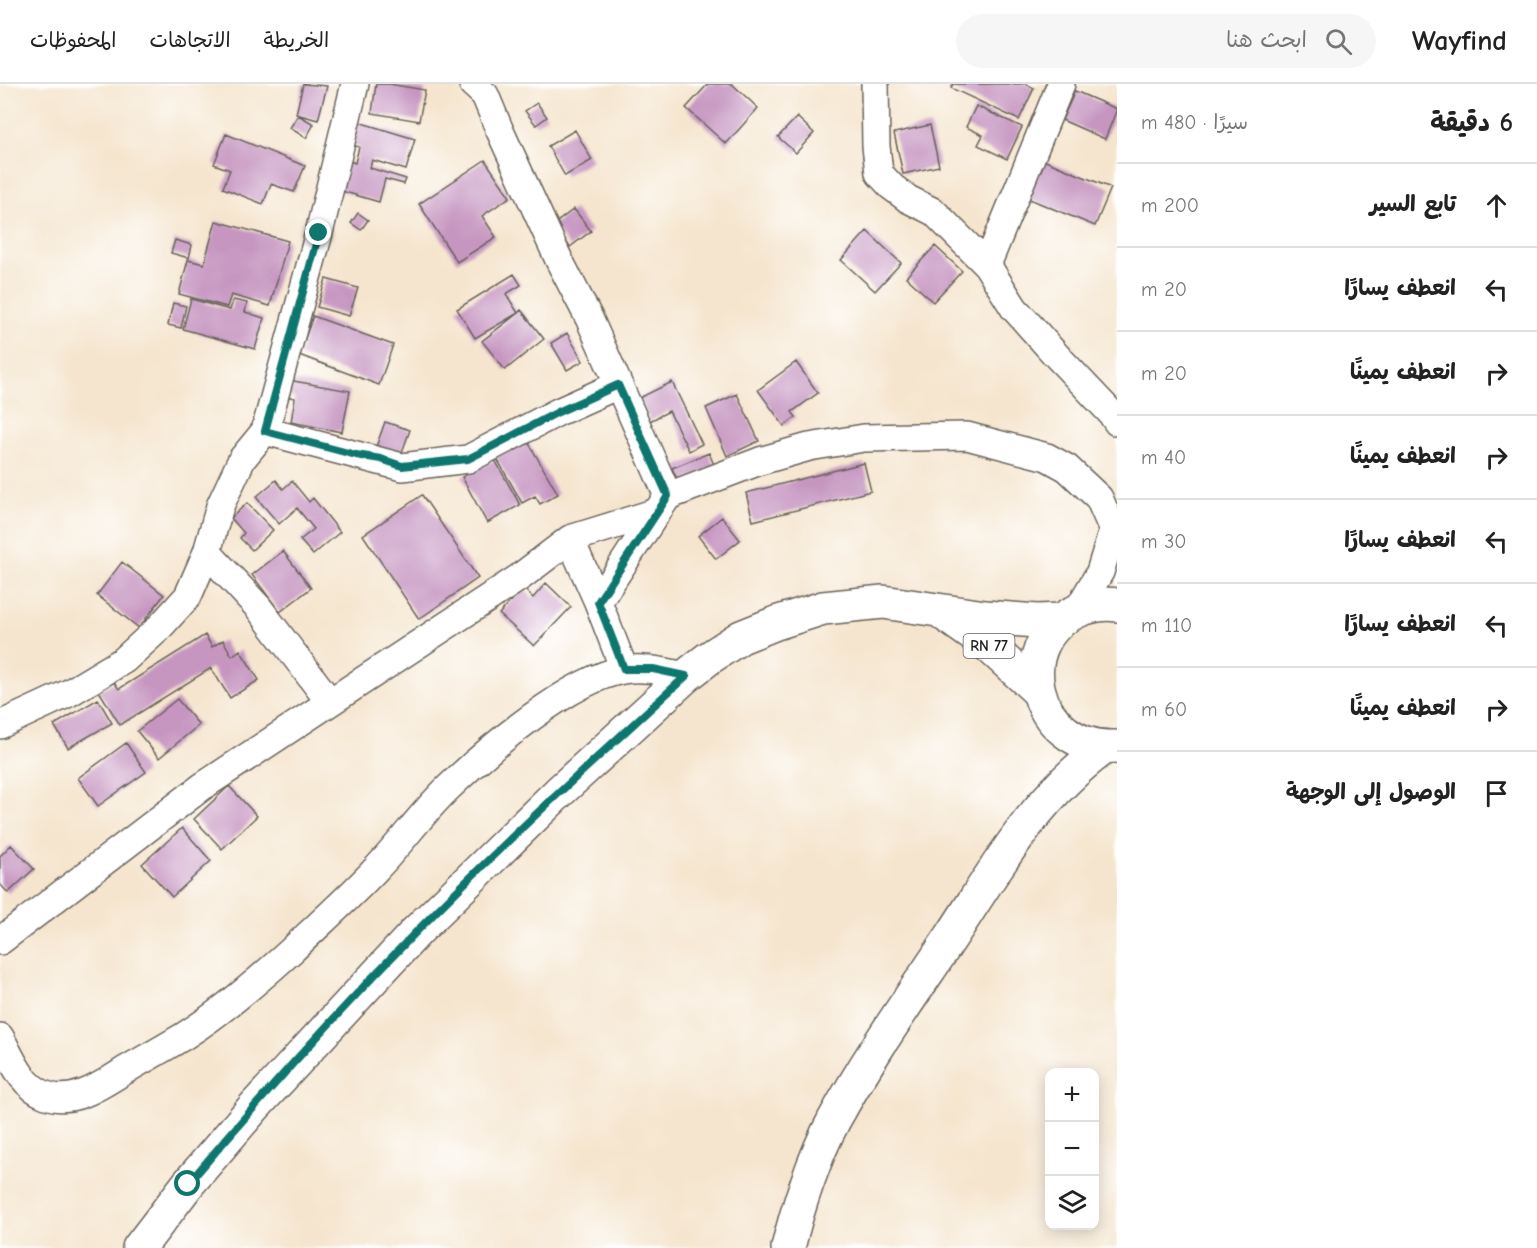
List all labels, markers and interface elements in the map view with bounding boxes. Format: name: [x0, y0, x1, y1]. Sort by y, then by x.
search box: [956, 14, 1376, 68]
icon: search: [1322, 25, 1355, 58]
text: Wayfind: [1412, 25, 1507, 57]
text: ابحث هنا: [1226, 27, 1307, 53]
text: المحفوظات: [30, 28, 116, 52]
text: الاتجاهات: [149, 28, 231, 52]
text: الخريطة: [264, 28, 329, 52]
text: 6 دقيقة: [1430, 108, 1513, 138]
text: سيرًا · 480 m: [1141, 111, 1248, 134]
icon: ahead: [1480, 189, 1513, 222]
text: تابع السير: [1370, 191, 1456, 217]
text: 200 m: [1141, 194, 1199, 217]
route end: [305, 219, 331, 245]
icon: left: [1480, 273, 1513, 306]
text: انعطف يسارًا: [1344, 275, 1456, 301]
text: 20 m: [1141, 278, 1187, 301]
icon: right: [1480, 357, 1513, 390]
text: انعطف يمينًا: [1350, 359, 1456, 385]
text: 20 m: [1141, 362, 1187, 385]
icon: right: [1480, 441, 1513, 474]
text: انعطف يمينًا: [1350, 443, 1456, 469]
text: 40 m: [1141, 446, 1186, 469]
icon: left: [1480, 525, 1513, 558]
text: انعطف يسارًا: [1344, 527, 1456, 553]
text: 30 m: [1141, 530, 1187, 553]
icon: left: [1480, 609, 1513, 642]
text: انعطف يسارًا: [1344, 611, 1456, 637]
text: 110 m: [1141, 614, 1192, 637]
road number: RN 77: [964, 634, 1014, 658]
icon: right: [1480, 693, 1513, 726]
text: انعطف يمينًا: [1350, 695, 1456, 721]
text: 60 m: [1141, 698, 1187, 721]
icon: arrive: [1480, 777, 1513, 810]
text: الوصول إلى الوجهة: [1286, 779, 1456, 805]
map controls: [1045, 1068, 1099, 1230]
button: +: [1045, 1068, 1099, 1122]
button: −: [1045, 1122, 1099, 1176]
route start: [174, 1170, 200, 1196]
button: layers: [1045, 1176, 1099, 1230]

